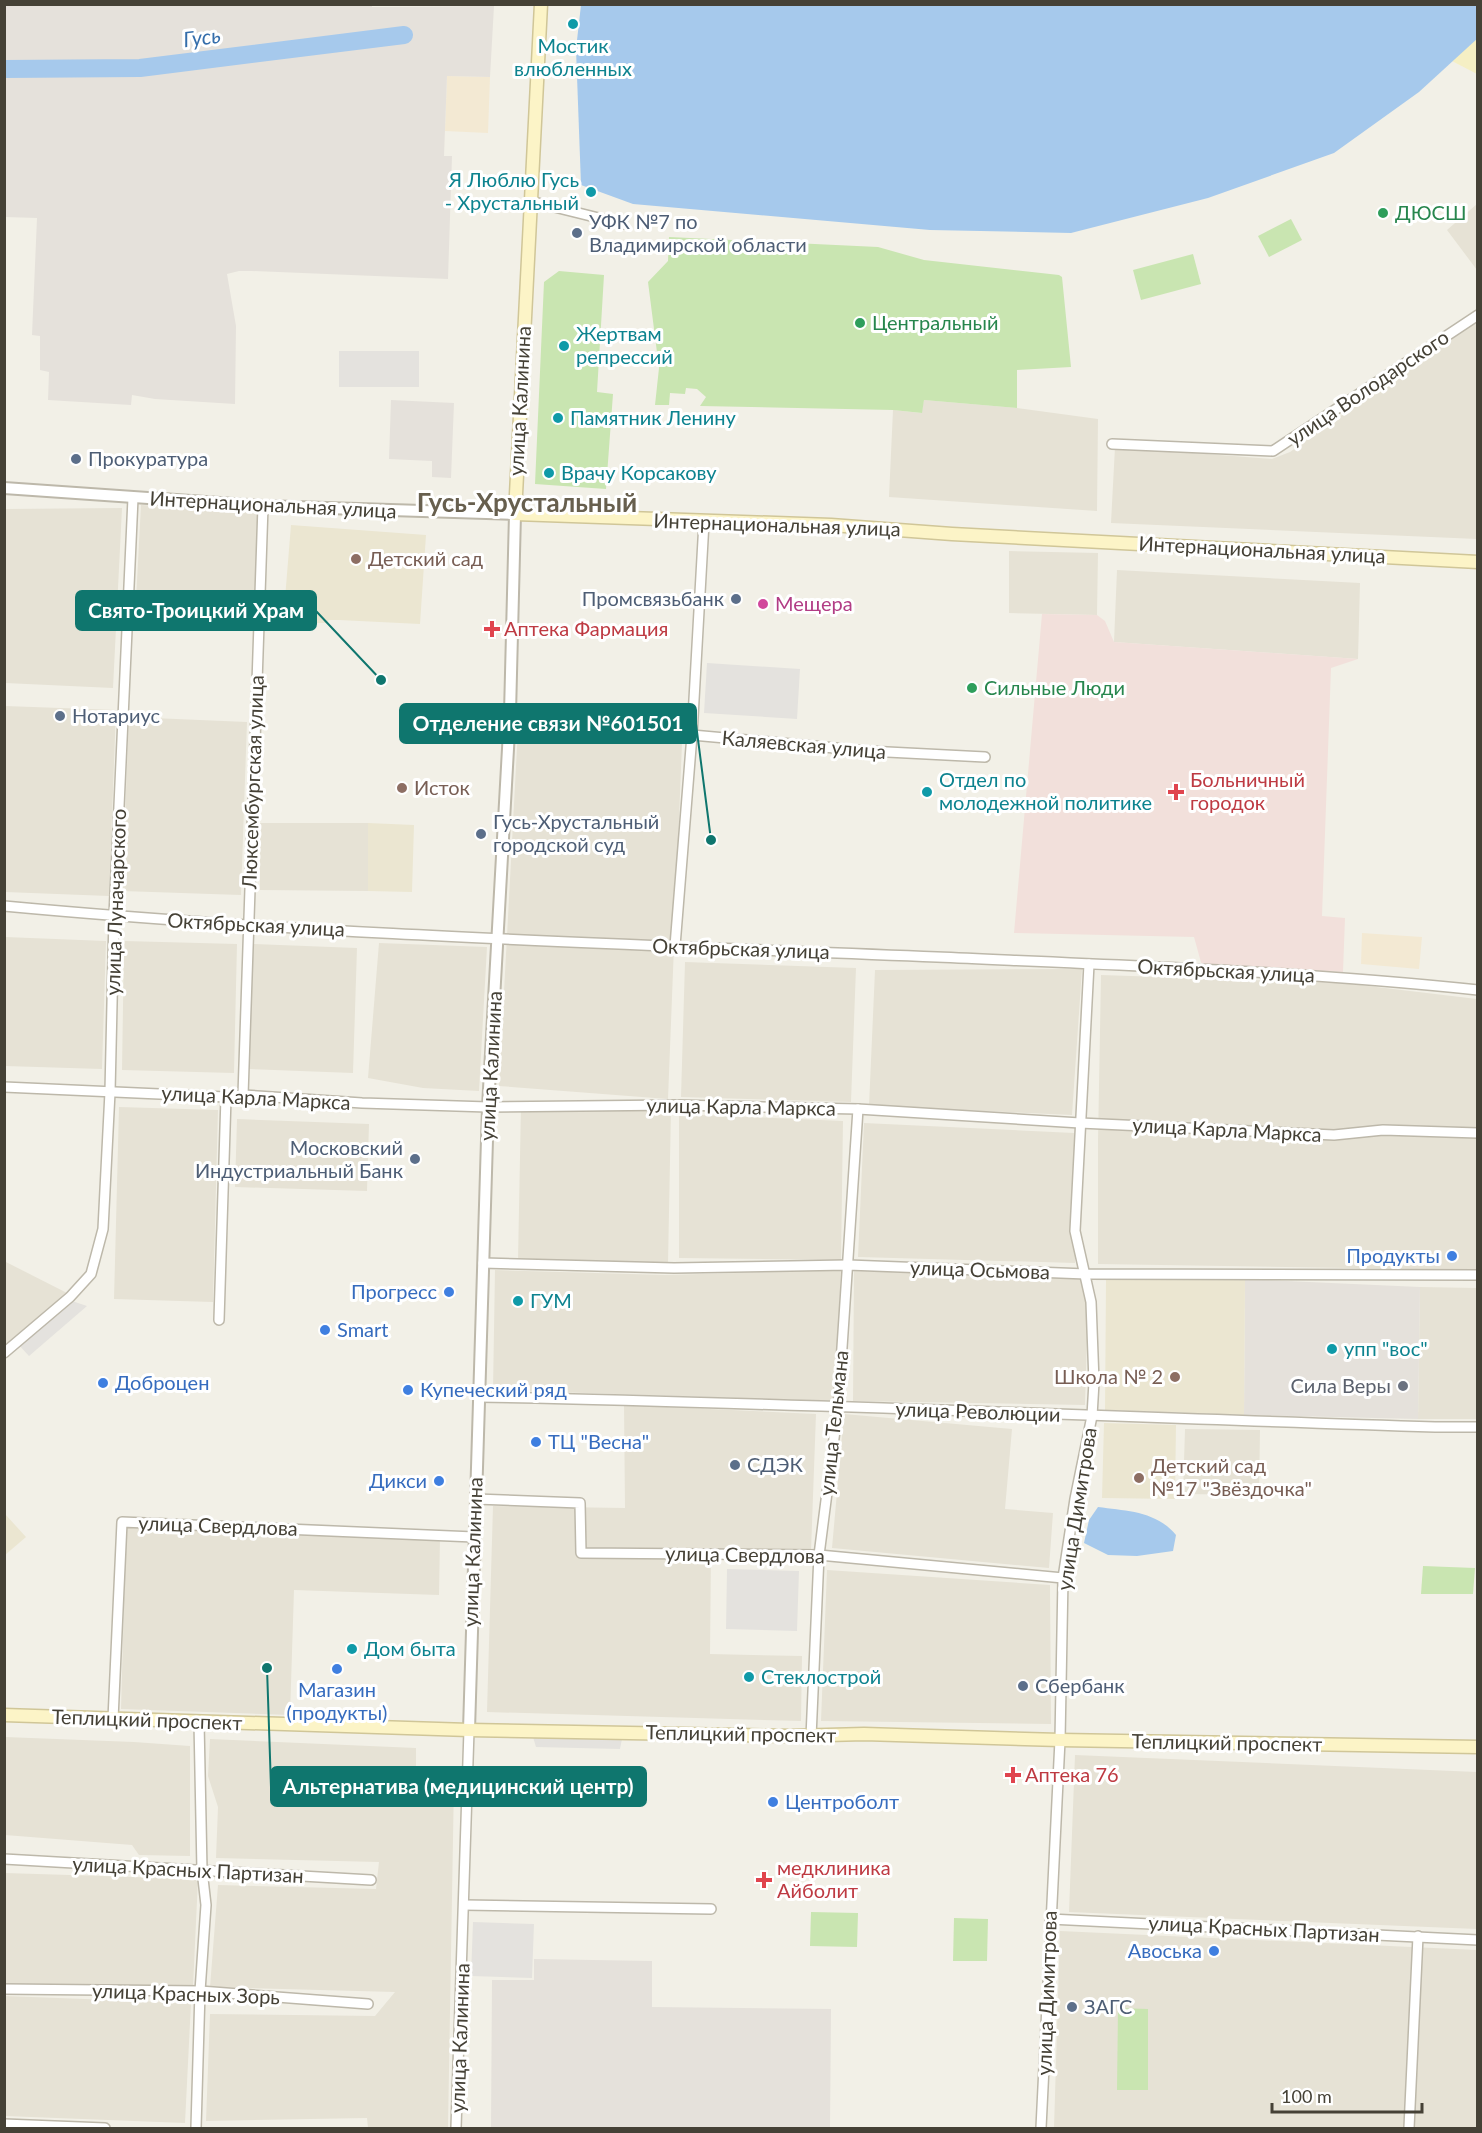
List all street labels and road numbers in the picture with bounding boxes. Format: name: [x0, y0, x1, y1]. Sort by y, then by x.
street label: улица Володарского: [1282, 324, 1453, 450]
street label: улица Калинина: [503, 325, 535, 477]
street label: Интернациональная улица: [149, 486, 397, 522]
street label: Интернациональная улица: [653, 508, 901, 540]
street label: Интернациональная улица: [1138, 531, 1386, 567]
street label: Люксембургская улица: [236, 675, 268, 890]
street label: Каляевская улица: [721, 725, 887, 763]
street label: улица Луначарского: [100, 808, 130, 996]
street label: Октябрьская улица: [167, 907, 345, 941]
street label: Октябрьская улица: [652, 933, 830, 963]
street label: Октябрьская улица: [1137, 953, 1315, 987]
street label: улица Калинина: [474, 990, 506, 1142]
street label: улица Карла Маркса: [161, 1080, 351, 1114]
street label: улица Карла Маркса: [646, 1092, 836, 1120]
street label: улица Карла Маркса: [1132, 1112, 1322, 1146]
street label: улица Осьмова: [910, 1255, 1050, 1283]
street label: улица Тельмана: [813, 1349, 853, 1497]
street label: улица Революции: [895, 1396, 1061, 1426]
street label: улица Димитрова: [1051, 1426, 1101, 1592]
street label: улица Калинина: [457, 1477, 487, 1627]
street label: улица Свердлова: [138, 1510, 298, 1540]
street label: улица Свердлова: [665, 1541, 825, 1567]
street label: Теплицкий проспект: [51, 1704, 243, 1734]
street label: Теплицкий проспект: [646, 1719, 837, 1747]
street label: Теплицкий проспект: [1132, 1728, 1323, 1756]
street label: улица Красных Партизан: [72, 1851, 304, 1887]
street label: улица Димитрова: [1031, 1910, 1061, 2076]
street label: улица Красных Партизан: [1148, 1910, 1380, 1946]
street label: улица Калинина: [444, 1963, 474, 2113]
street label: улица Красных Зорь: [92, 1978, 280, 2008]

